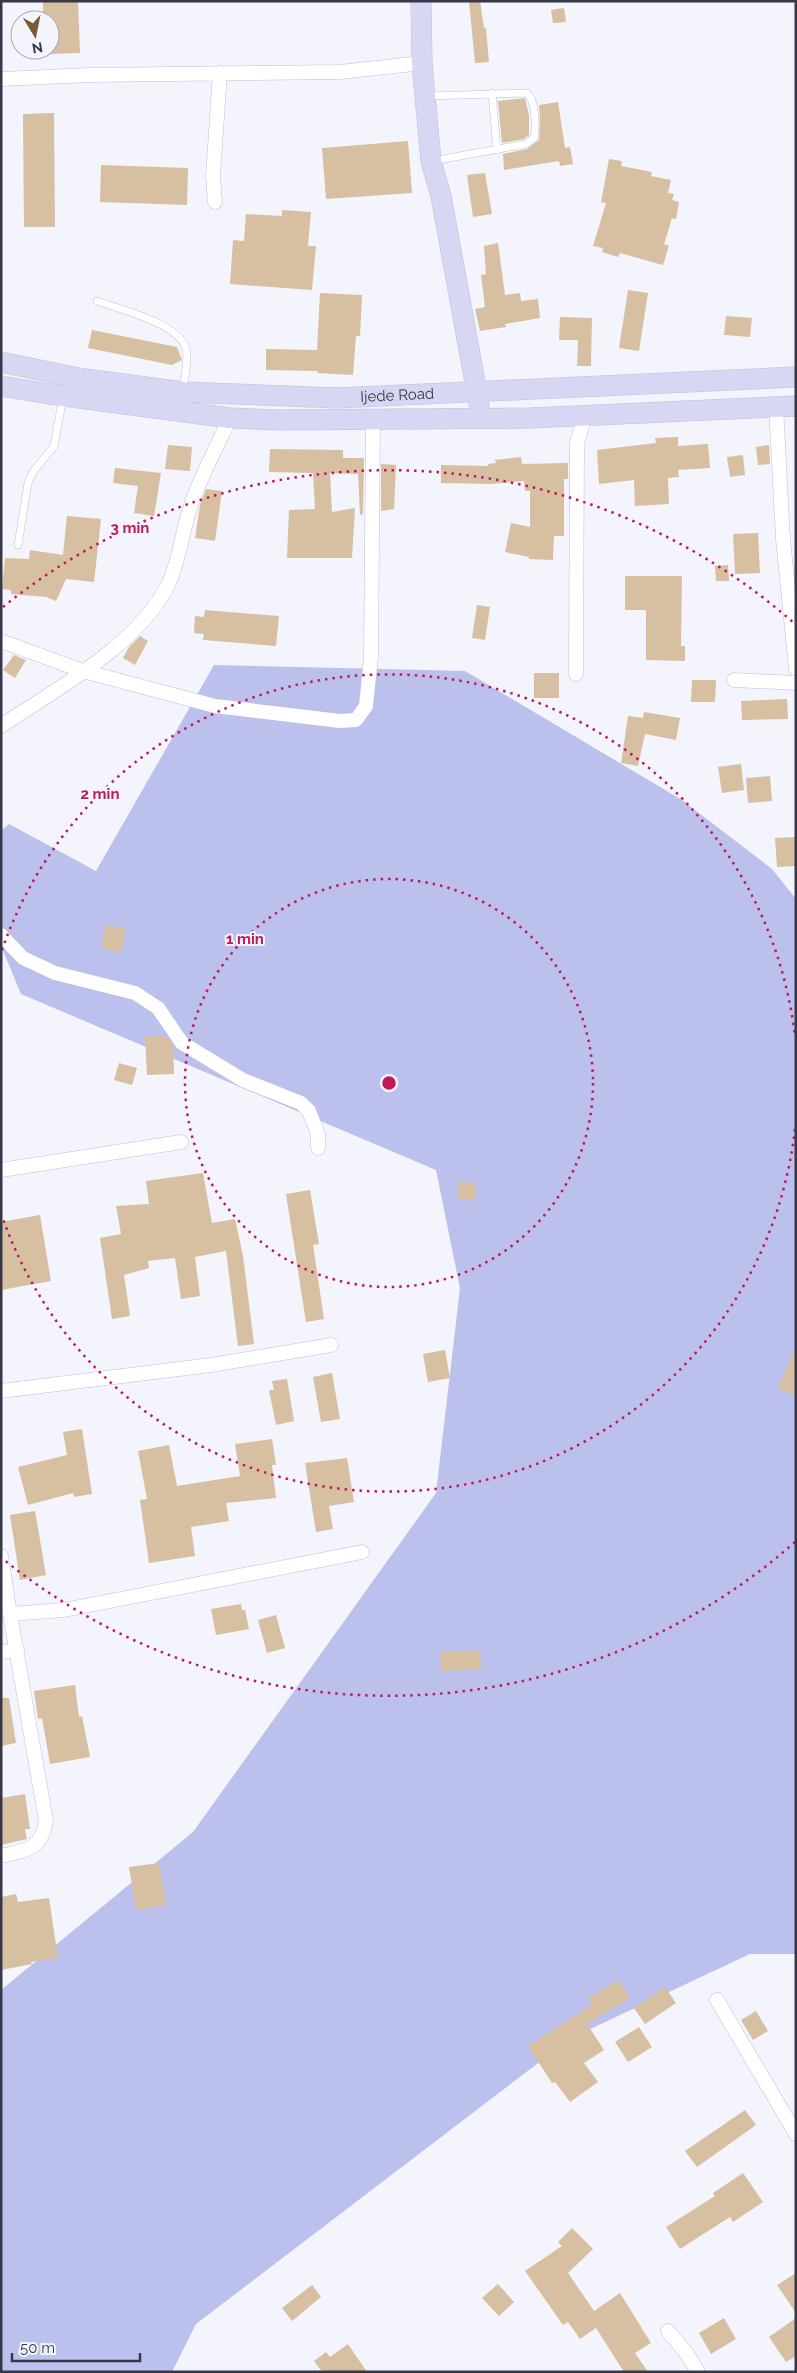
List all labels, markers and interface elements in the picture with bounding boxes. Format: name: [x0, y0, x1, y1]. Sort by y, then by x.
north arrow: [10, 10, 60, 60]
text: N: [31, 39, 44, 57]
street label: Ijede Road: [360, 385, 435, 406]
text: 3 min: [111, 519, 149, 537]
text: 2 min: [81, 785, 119, 803]
text: 1 min: [226, 930, 264, 948]
centre of rings: [380, 1074, 398, 1092]
scale bar: [12, 2330, 140, 2362]
text: 50 m: [20, 2339, 55, 2357]

